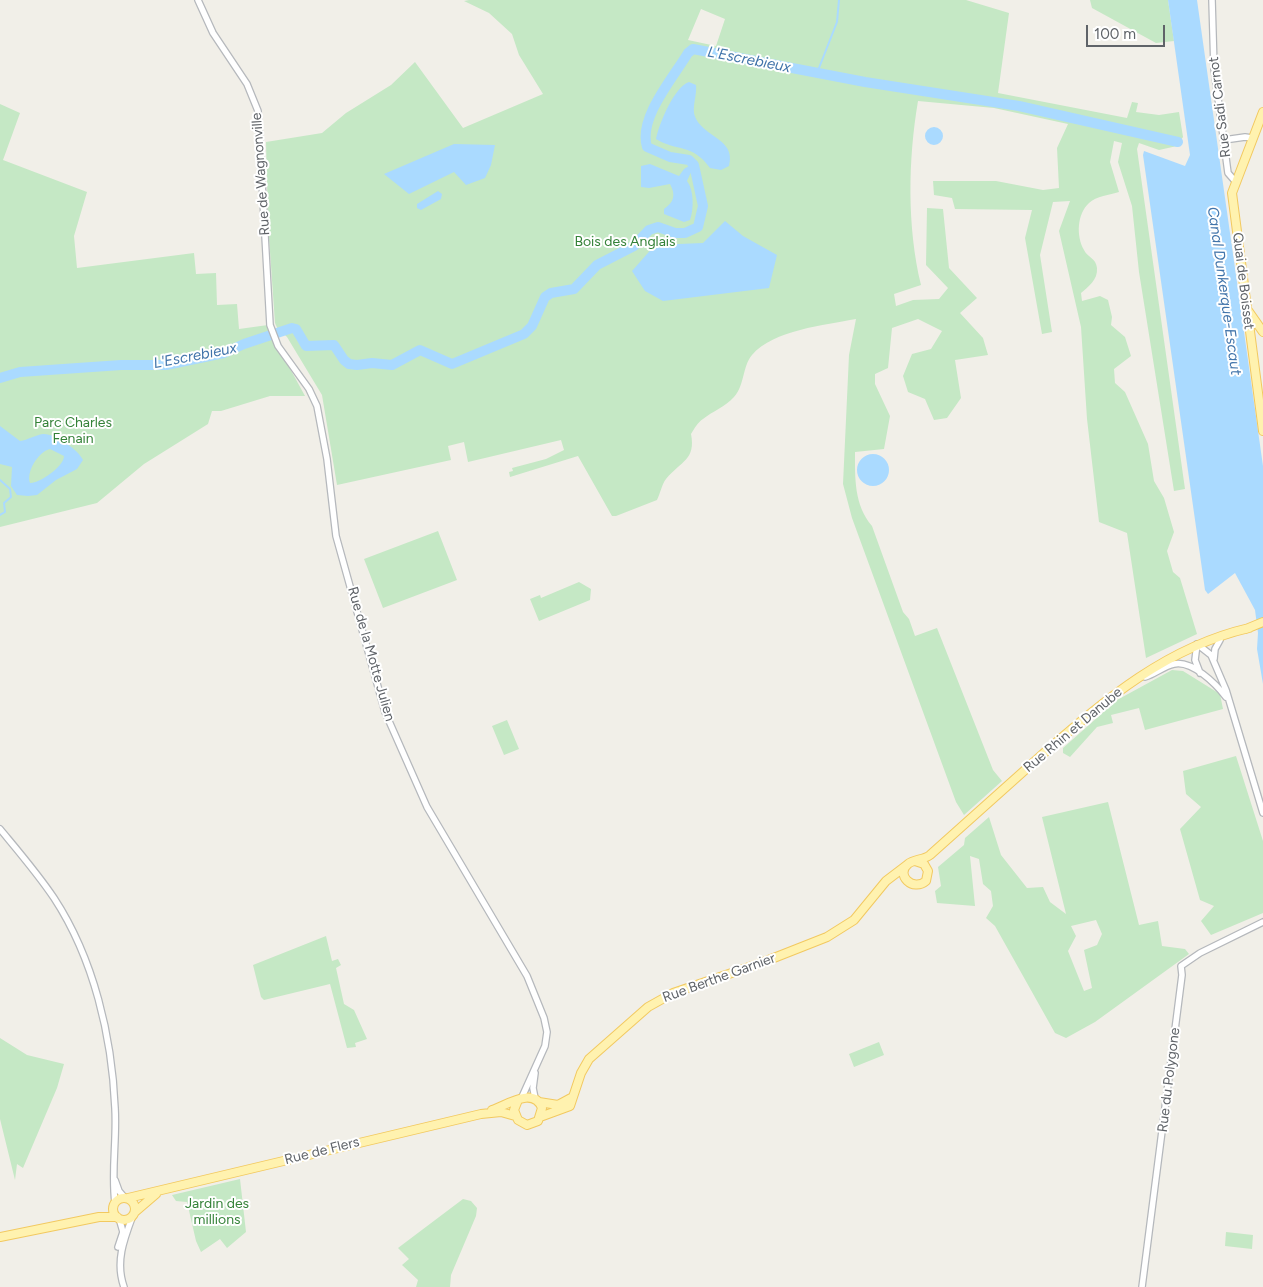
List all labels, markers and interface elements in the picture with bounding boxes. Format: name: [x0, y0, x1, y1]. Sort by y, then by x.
scale bar: [1088, 15, 1167, 47]
text: 100 m: [1094, 25, 1136, 43]
water label: L'Escrebieux: [706, 43, 792, 77]
street label: Rue Sadi Carnot: [1205, 56, 1235, 158]
street label: Rue de Wagnonville: [248, 112, 274, 236]
water label: Canal Dunkerque-Escaut: [1203, 206, 1245, 376]
street label: Quai de Boisset: [1229, 231, 1257, 331]
park label: Bois des Anglais: [574, 234, 676, 250]
water label: L'Escrebieux: [152, 339, 238, 373]
park label: Parc Charles Fenain: [34, 415, 112, 448]
street label: Rue de la Motte Julien: [344, 585, 398, 723]
street label: Rue Rhin et Danube: [1020, 684, 1126, 776]
street label: Rue Berthe Garnier: [660, 950, 778, 1006]
street label: Rue du Polygone: [1154, 1027, 1184, 1133]
street label: Rue de Flers: [283, 1134, 361, 1168]
park label: Jardin des millions: [185, 1196, 249, 1228]

